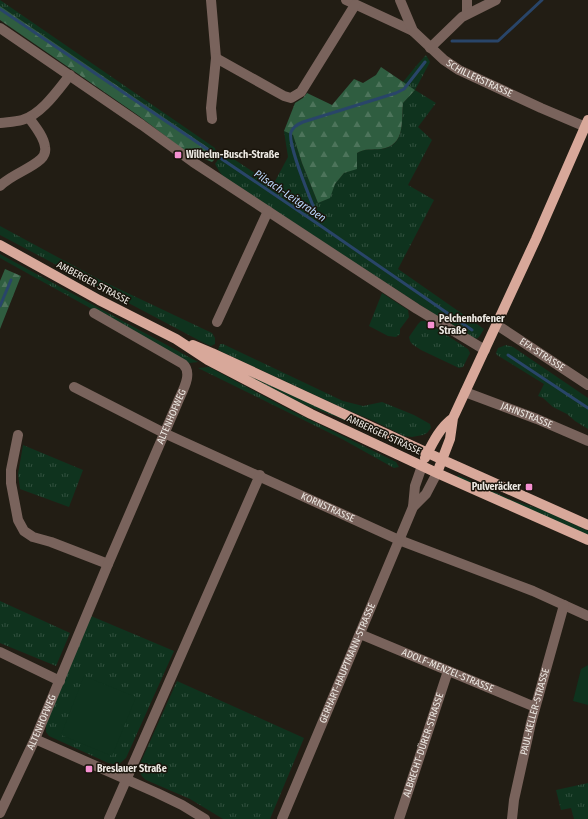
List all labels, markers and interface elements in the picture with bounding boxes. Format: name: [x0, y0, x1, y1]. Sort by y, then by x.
street label: SCHILLERSTRASSE: [444, 57, 514, 100]
place label: Wilhelm-Busch-Straße: [186, 149, 279, 161]
marker: Wilhelm-Busch-Straße: [173, 150, 183, 160]
water label: Pilsach-Leitgraben: [252, 167, 329, 225]
street label: AMBERGER STRASSE: [55, 259, 132, 307]
place label: Pelchenhofener Straße: [439, 313, 505, 337]
marker: Pelchenhofener Straße: [426, 320, 436, 330]
street label: EFA-STRASSE: [517, 335, 567, 374]
street label: ALTENHOFWEG: [154, 387, 189, 446]
street label: JAHNSTRASSE: [499, 400, 555, 431]
street label: AMBERGER STRASSE: [345, 413, 423, 458]
place label: Pulveräcker: [472, 481, 521, 493]
marker: Pulveräcker: [524, 482, 534, 492]
street label: KORNSTRASSE: [299, 490, 357, 525]
street label: GERHART-HAUPTMANN-STRASSE: [317, 601, 378, 725]
street label: ADOLF-MENZEL-STRASSE: [400, 646, 496, 695]
street label: PAUL-KELLER-STRASSE: [518, 666, 552, 756]
street label: ALBRECHT-DÜRER-STRASSE: [401, 691, 446, 799]
street label: ALTENHOFWEG: [25, 693, 59, 752]
place label: Breslauer Straße: [97, 763, 167, 775]
marker: Breslauer Straße: [84, 764, 94, 774]

